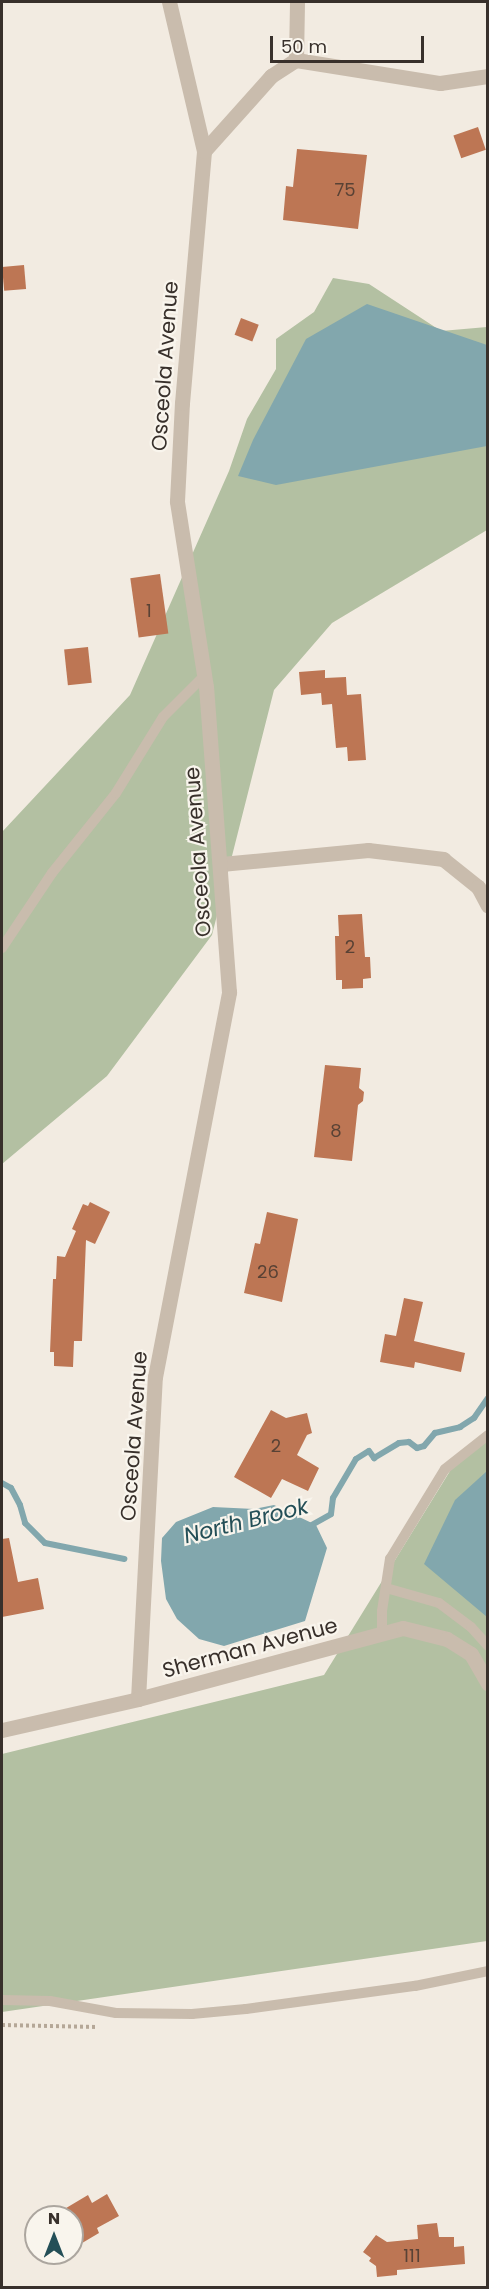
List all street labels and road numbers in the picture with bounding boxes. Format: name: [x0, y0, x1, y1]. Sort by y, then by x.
street label: Osceola Avenue: [146, 280, 184, 452]
street label: Osceola Avenue: [179, 766, 217, 938]
street label: Osceola Avenue: [115, 1350, 153, 1522]
street label: Sherman Avenue: [160, 1612, 340, 1684]

